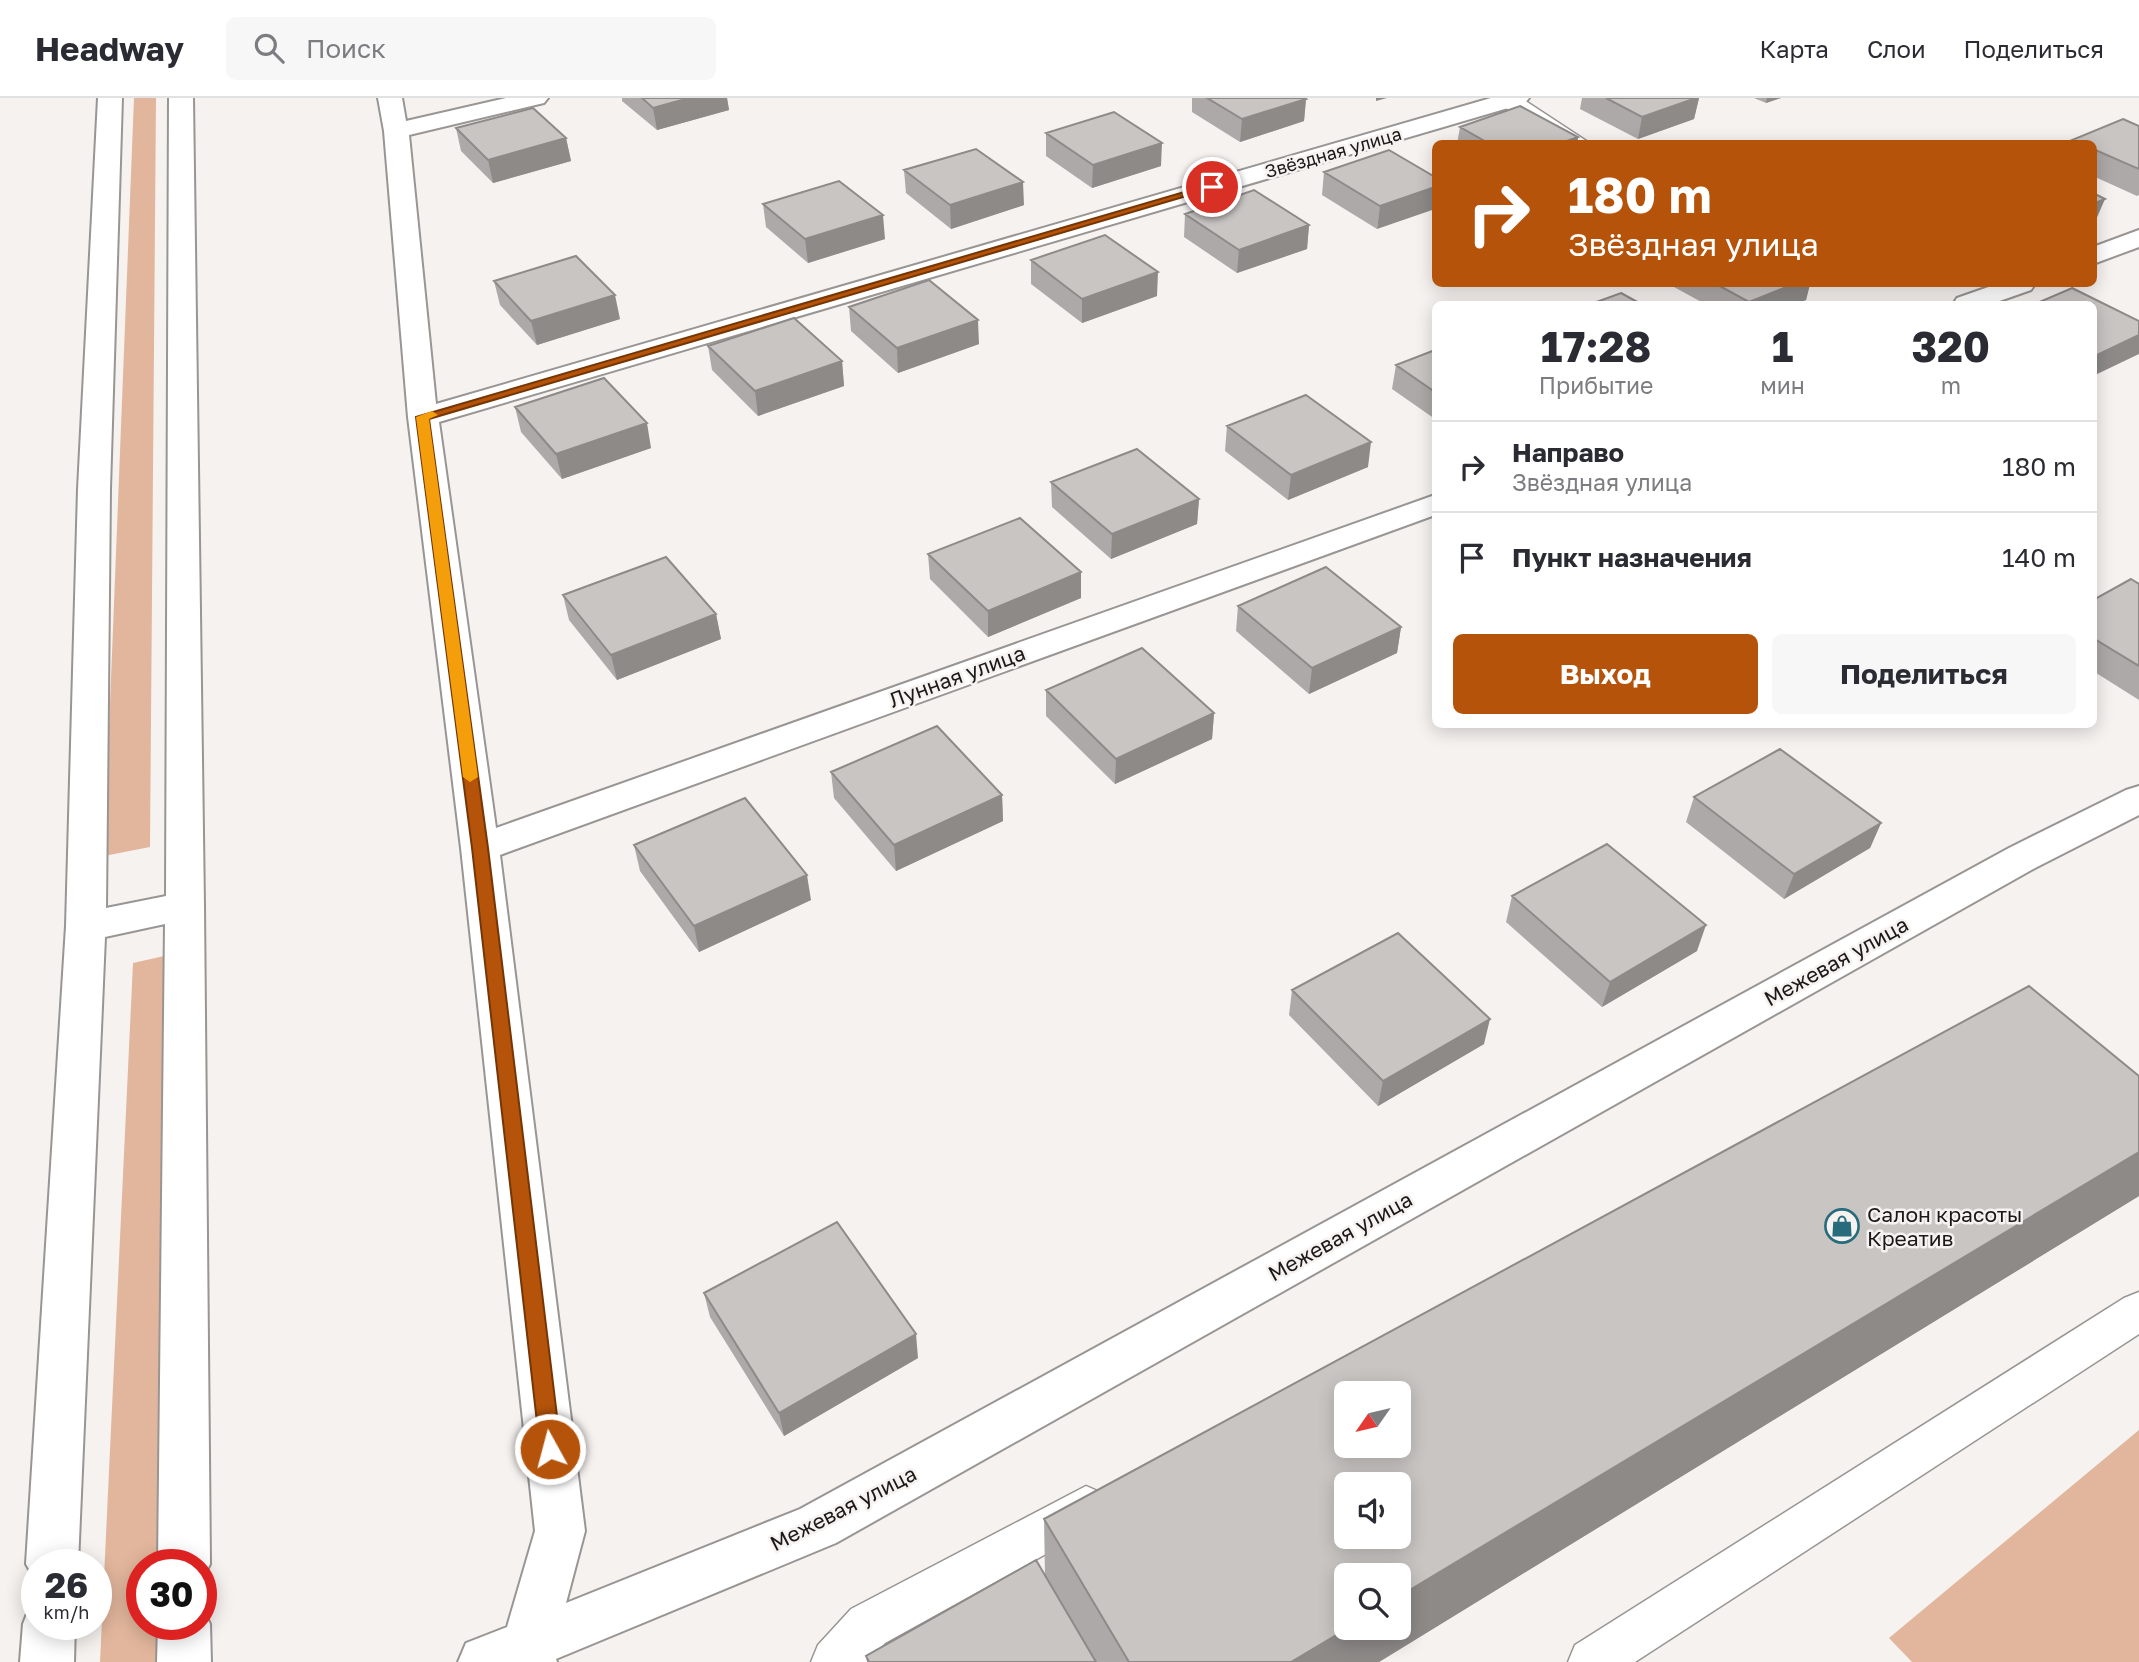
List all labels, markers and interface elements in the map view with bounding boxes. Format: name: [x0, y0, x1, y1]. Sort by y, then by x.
search box: [226, 17, 716, 80]
text: Headway: [35, 29, 184, 68]
icon: search: [250, 29, 288, 67]
text: Поиск: [306, 33, 386, 64]
text: Карта: [1759, 34, 1829, 63]
text: Слои: [1867, 34, 1926, 63]
text: Поделиться: [1964, 34, 2104, 63]
street label: Звёздная улица: [1262, 122, 1404, 182]
pin: [1182, 157, 1242, 217]
text: 180 m: [1568, 165, 1712, 224]
icon: arrive: [1193, 168, 1231, 206]
icon: right: [1453, 168, 1544, 259]
text: Звёздная улица: [1568, 225, 1819, 263]
text: 17:28: [1541, 321, 1651, 371]
text: 1: [1772, 321, 1793, 371]
text: 320: [1912, 321, 1990, 371]
text: Прибытие: [1539, 371, 1653, 399]
text: мин: [1760, 371, 1805, 399]
text: m: [1941, 371, 1961, 399]
text: Направо: [1512, 437, 1624, 468]
icon: right: [1453, 448, 1491, 486]
text: 180 m: [2002, 451, 2076, 482]
text: Звёздная улица: [1512, 468, 1692, 496]
icon: arrive: [1453, 539, 1491, 577]
text: Пункт назначения: [1512, 542, 1752, 573]
text: 140 m: [2002, 542, 2076, 573]
button: Выход: [1453, 634, 1758, 714]
button: Поделиться: [1772, 634, 2076, 714]
street label: Лунная улица: [885, 639, 1029, 713]
street label: Межевая улица: [1759, 911, 1913, 1011]
street label: Межевая улица: [1263, 1186, 1417, 1286]
place label: Салон красоты Креатив: [1867, 1201, 2022, 1251]
shop icon: Салон красоты Креатив: [1823, 1207, 1861, 1245]
north arrow: [1334, 1381, 1410, 1458]
map controls: [1334, 1381, 1411, 1640]
position arrow: [513, 1412, 587, 1486]
street label: Межевая улица: [765, 1460, 921, 1556]
button: sound: [1334, 1472, 1411, 1549]
speed limit sign: 30: [126, 1549, 217, 1640]
button: search: [1334, 1563, 1411, 1640]
text: 26: [45, 1564, 88, 1606]
text: km/h: [44, 1601, 89, 1623]

